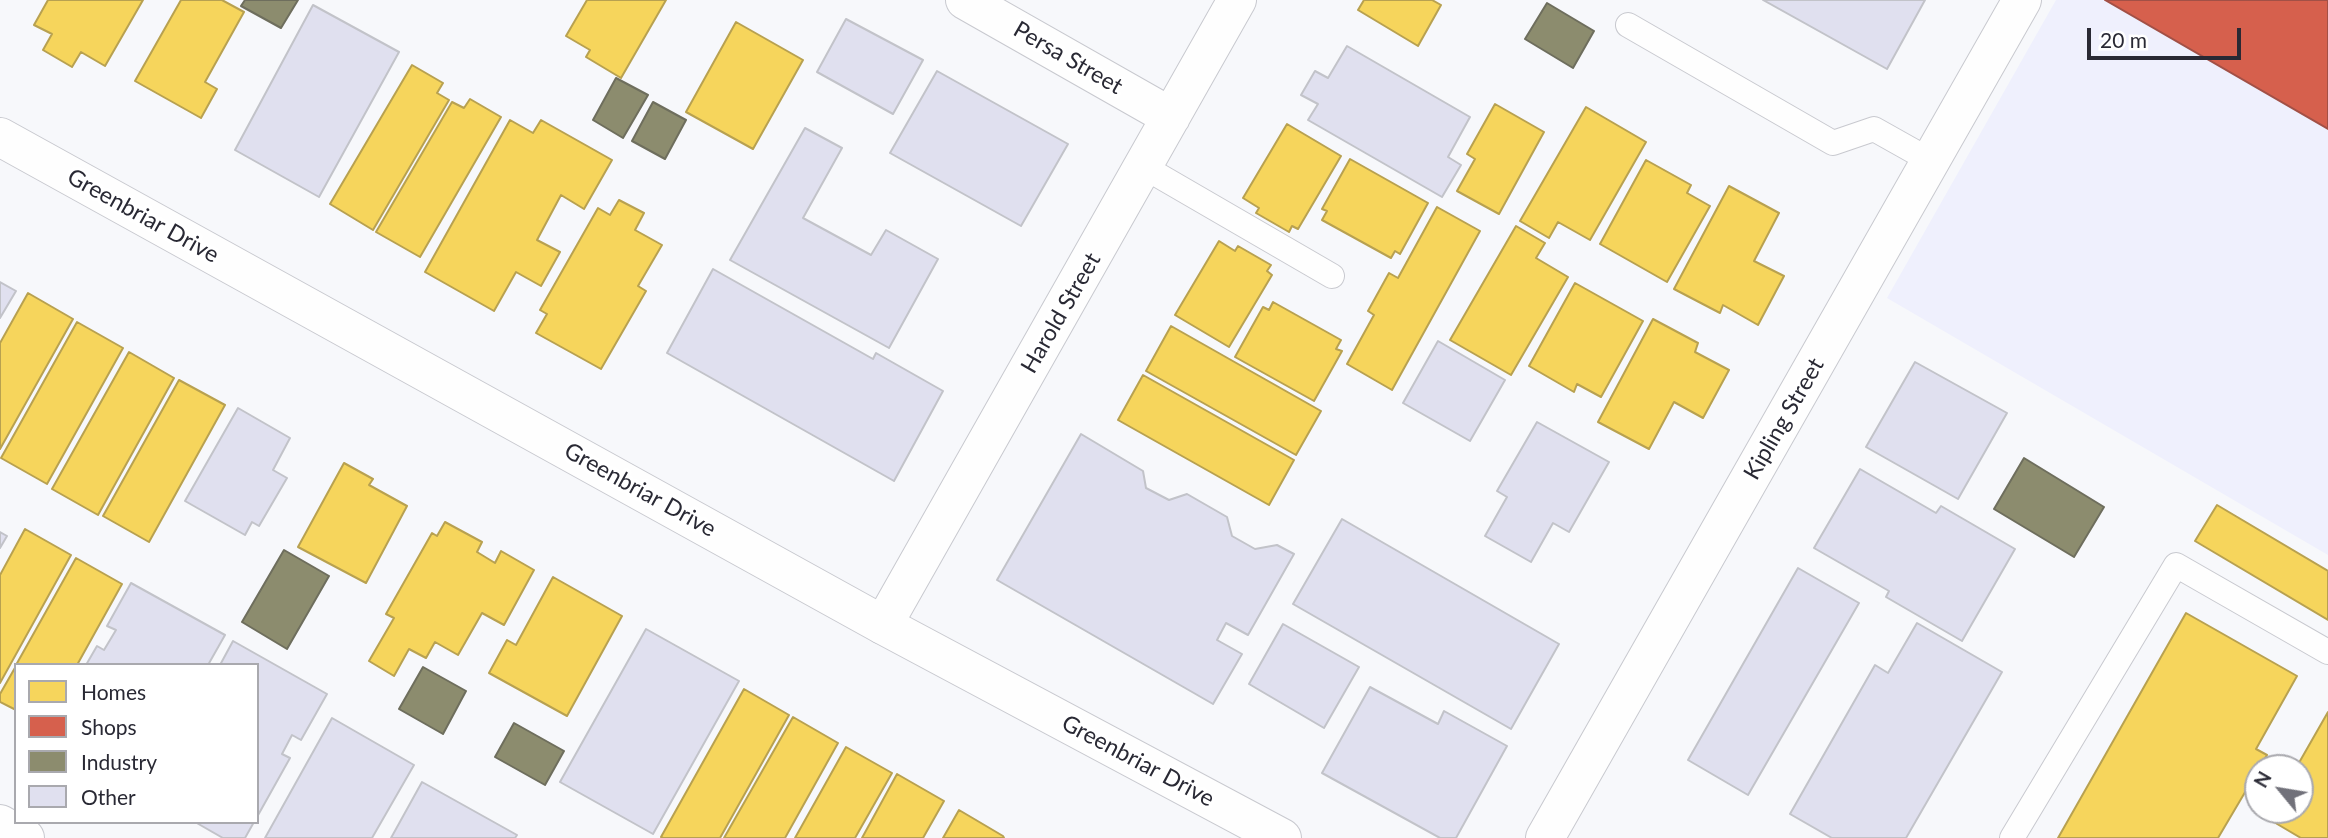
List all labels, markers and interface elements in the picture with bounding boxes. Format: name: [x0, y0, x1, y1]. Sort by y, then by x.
scale bar: [2090, 14, 2244, 58]
street label: Persa Street: [1008, 16, 1128, 100]
text: 20 m: [2100, 27, 2147, 52]
street label: Greenbriar Drive: [62, 163, 224, 269]
street label: Harold Street: [1015, 248, 1107, 378]
street label: Kipling Street: [1738, 353, 1830, 485]
street label: Greenbriar Drive: [559, 437, 721, 543]
legend: [14, 663, 259, 824]
text: Homes: [81, 679, 146, 704]
street label: Greenbriar Drive: [1057, 709, 1219, 813]
text: Shops: [81, 714, 137, 739]
text: Industry: [81, 749, 157, 774]
north arrow: [2244, 754, 2314, 824]
text: N: [2248, 767, 2276, 791]
text: Other: [81, 784, 136, 809]

